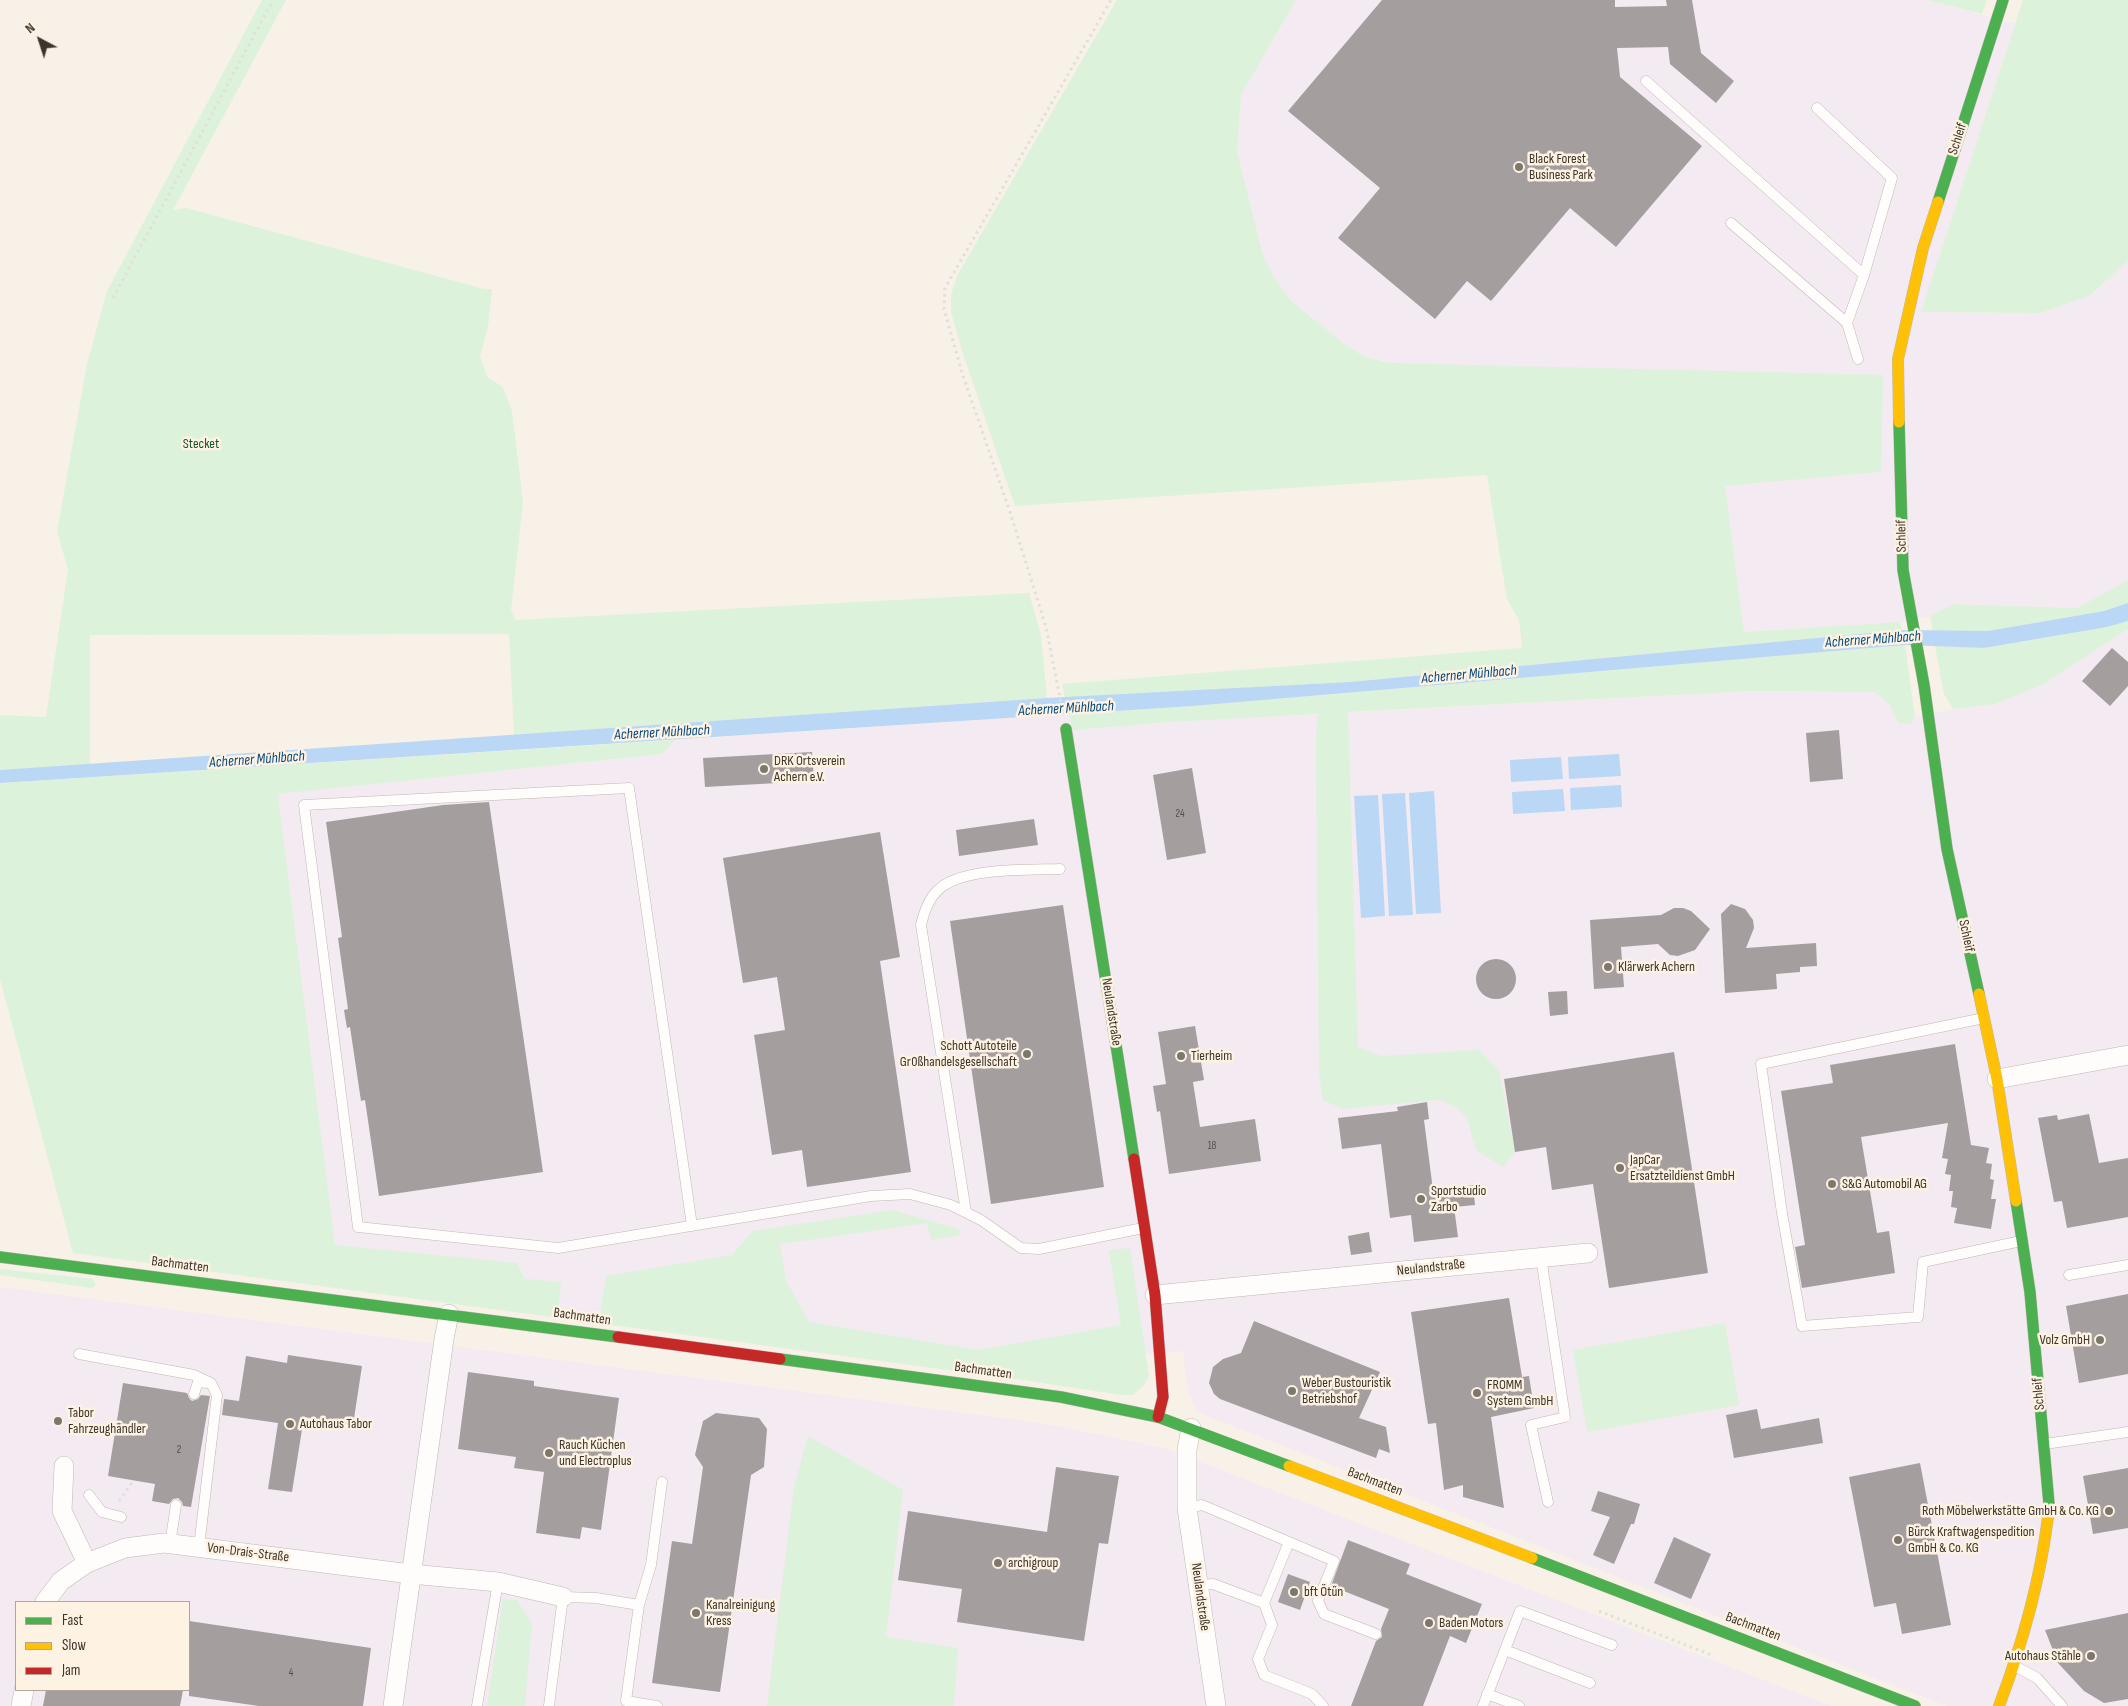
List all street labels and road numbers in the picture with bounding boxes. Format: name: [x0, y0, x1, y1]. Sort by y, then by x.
street label: Schleif: [1945, 121, 1971, 157]
street label: Schleif: [1893, 520, 1911, 552]
street label: Schleif: [1954, 918, 1978, 954]
street label: Neulandstraße: [1097, 977, 1125, 1047]
street label: Bachmatten: [150, 1253, 210, 1277]
street label: Neulandstraße: [1396, 1256, 1466, 1280]
street label: Bachmatten: [552, 1305, 612, 1329]
street label: Bachmatten: [953, 1359, 1013, 1383]
street label: Schleif: [2029, 1377, 2049, 1411]
street label: Bachmatten: [1345, 1464, 1405, 1500]
street label: Von-Drais-Straße: [206, 1540, 290, 1566]
street label: Neulandstraße: [1187, 1562, 1213, 1632]
street label: Bachmatten: [1723, 1609, 1783, 1645]

